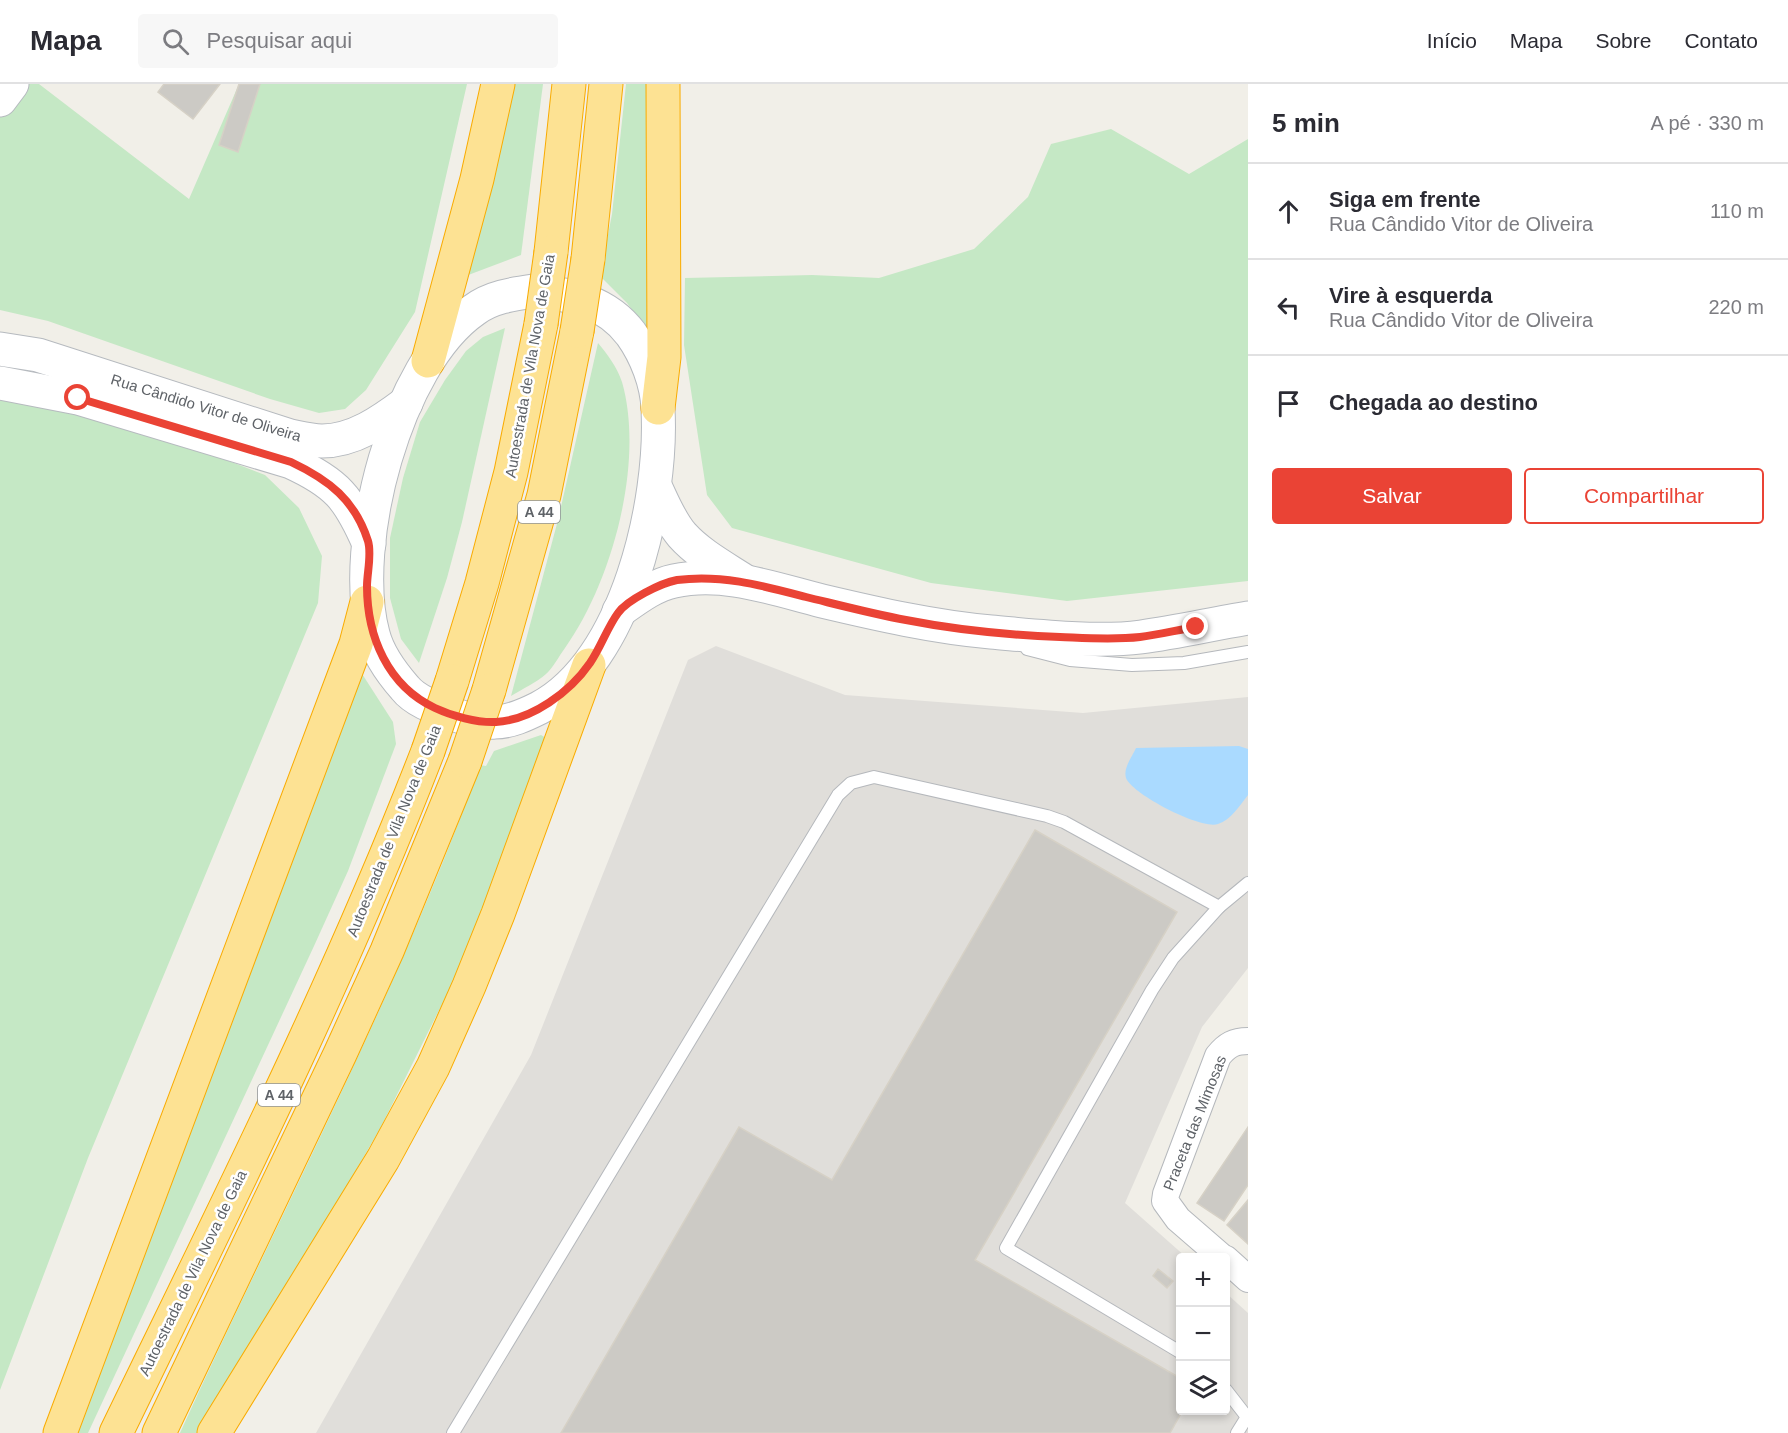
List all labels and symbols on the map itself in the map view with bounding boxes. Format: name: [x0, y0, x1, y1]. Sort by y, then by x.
street label: Autoestrada de Vila Nova de Gaia: [501, 252, 558, 479]
street label: Rua Cândido Vitor de Oliveira: [109, 370, 304, 445]
route start: [64, 384, 90, 410]
road number: A 44: [518, 501, 560, 523]
route end: [1182, 613, 1208, 639]
street label: Autoestrada de Vila Nova de Gaia: [343, 722, 444, 939]
street label: Praceta das Mimosas: [1160, 1053, 1229, 1193]
road number: A 44: [258, 1084, 300, 1106]
street label: Autoestrada de Vila Nova de Gaia: [135, 1167, 250, 1378]

